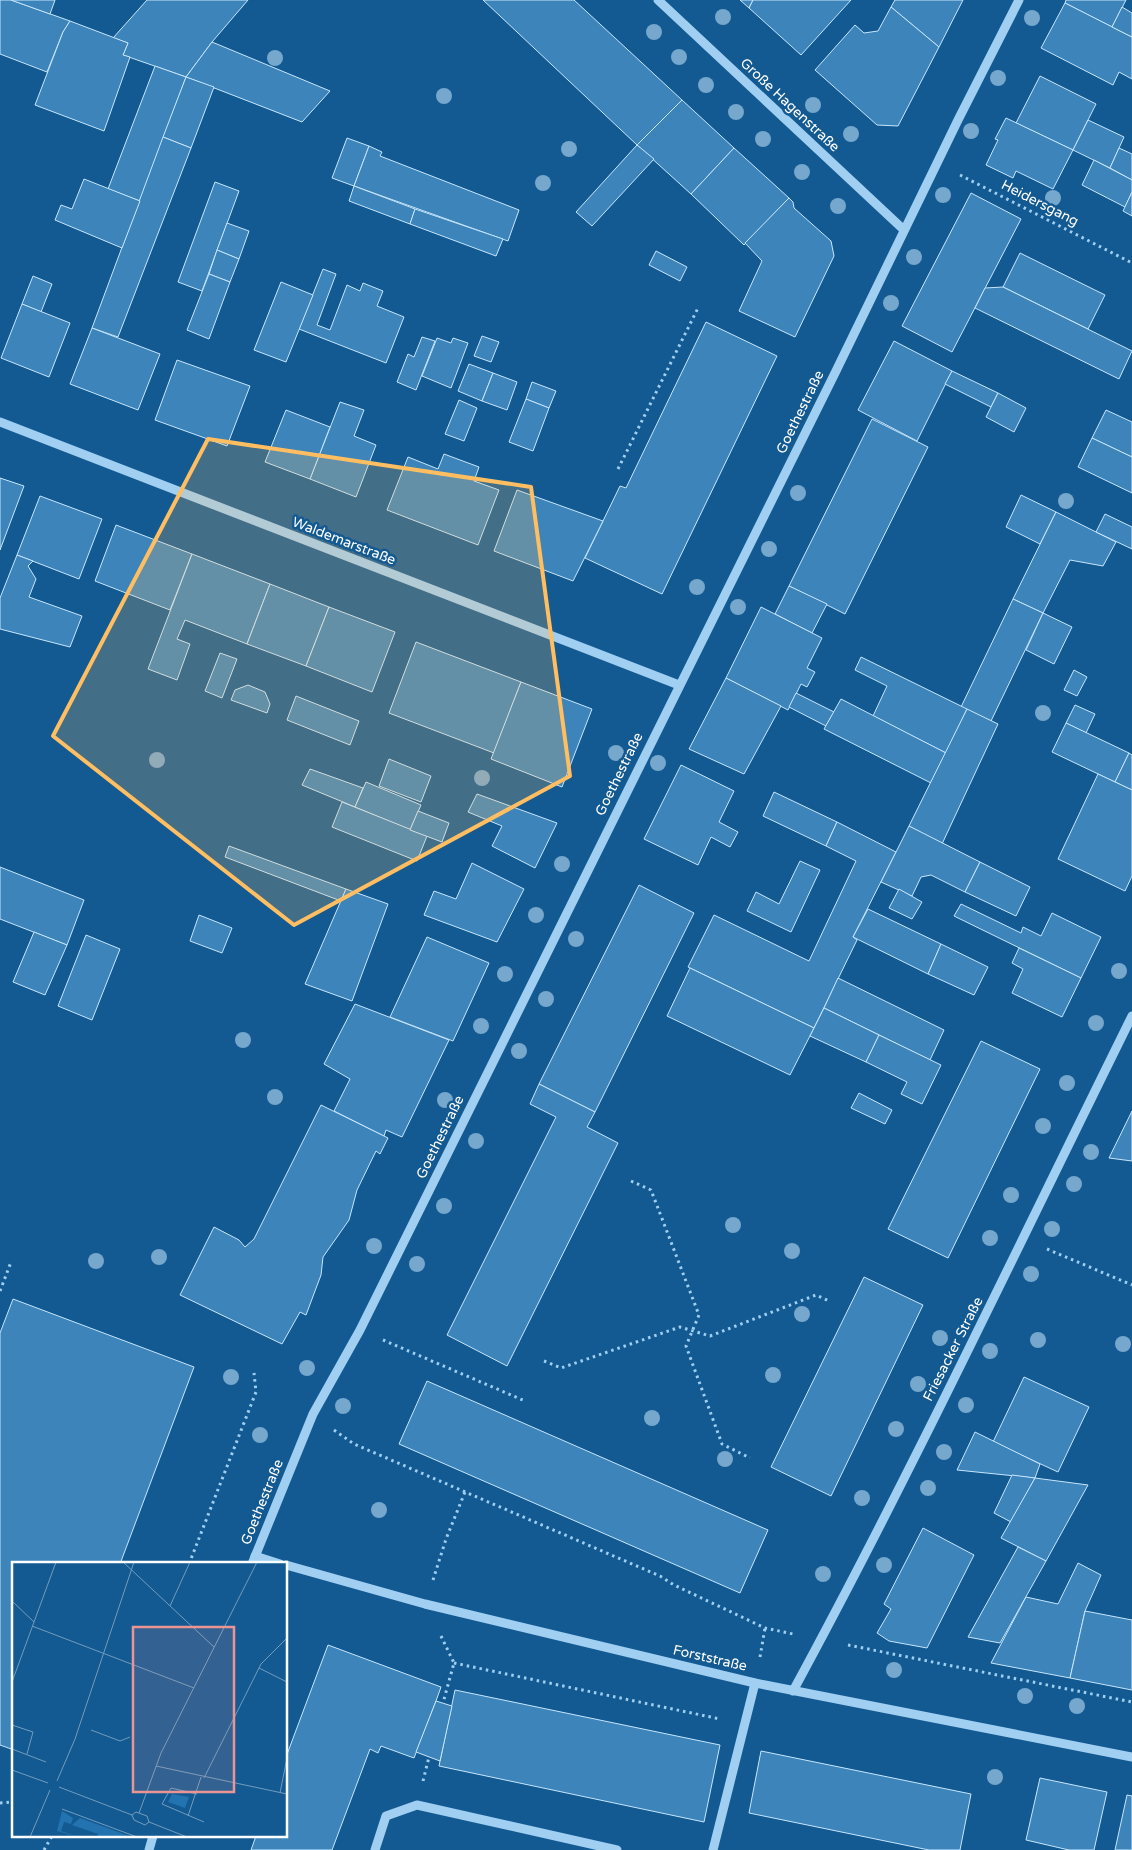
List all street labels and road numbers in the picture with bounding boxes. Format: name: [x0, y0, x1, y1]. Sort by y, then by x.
street label: Große Hagenstraße: [737, 55, 843, 156]
street label: Heidersgang: [998, 176, 1082, 230]
street label: Goethestraße: [773, 368, 828, 456]
street label: Waldemarstraße: [290, 513, 398, 569]
street label: Goethestraße: [592, 730, 647, 818]
street label: Goethestraße: [413, 1093, 468, 1181]
street label: Friesacker Straße: [919, 1294, 987, 1404]
street label: Goethestraße: [237, 1457, 287, 1547]
street label: Forststraße: [671, 1641, 749, 1675]

